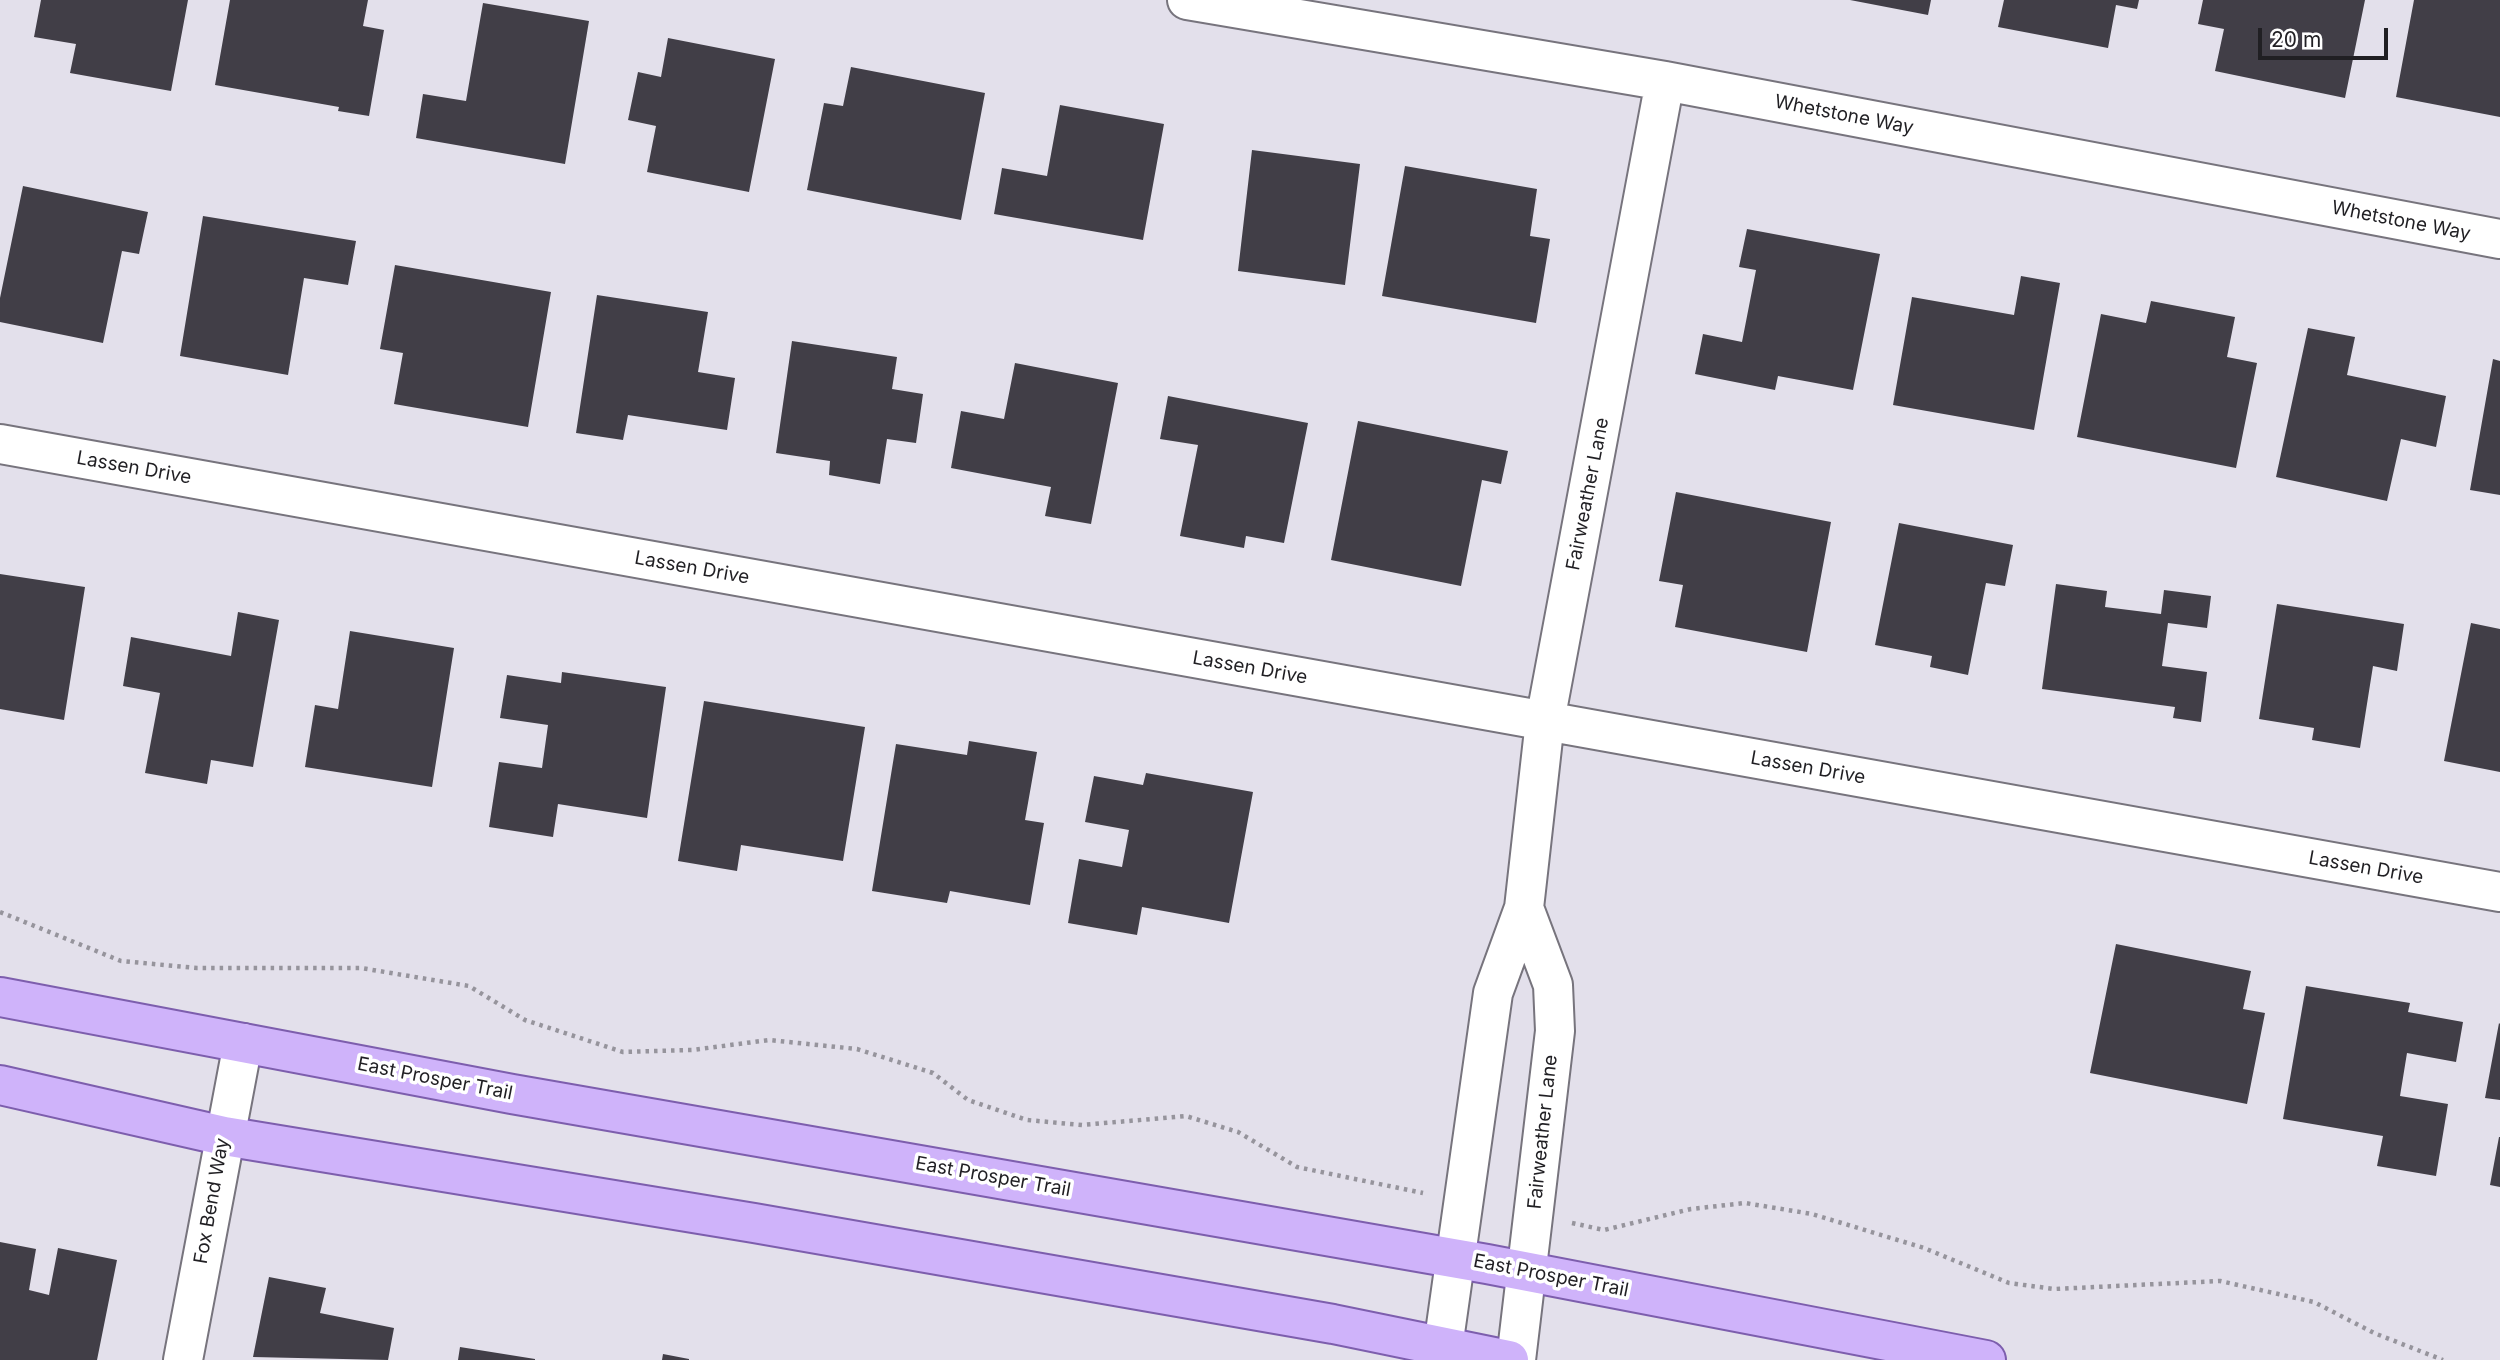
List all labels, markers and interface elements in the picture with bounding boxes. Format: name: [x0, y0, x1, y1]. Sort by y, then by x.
scale bar: [2262, 14, 2392, 58]
text: 20 m: [2271, 27, 2321, 52]
street label: Whetstone Way: [1773, 90, 1915, 140]
street label: Whetstone Way: [2330, 196, 2472, 246]
street label: Fairweather Lane: [1562, 416, 1614, 572]
street label: Lassen Drive: [75, 447, 193, 489]
street label: Lassen Drive: [633, 547, 751, 589]
street label: Lassen Drive: [1191, 647, 1309, 689]
street label: Lassen Drive: [1749, 747, 1867, 789]
street label: Lassen Drive: [2307, 847, 2425, 889]
street label: East Prosper Trail: [356, 1053, 514, 1105]
street label: Fairweather Lane: [1524, 1054, 1562, 1210]
street label: Fox Bend Way: [190, 1136, 234, 1266]
street label: East Prosper Trail: [913, 1152, 1073, 1202]
street label: East Prosper Trail: [1472, 1250, 1630, 1302]

